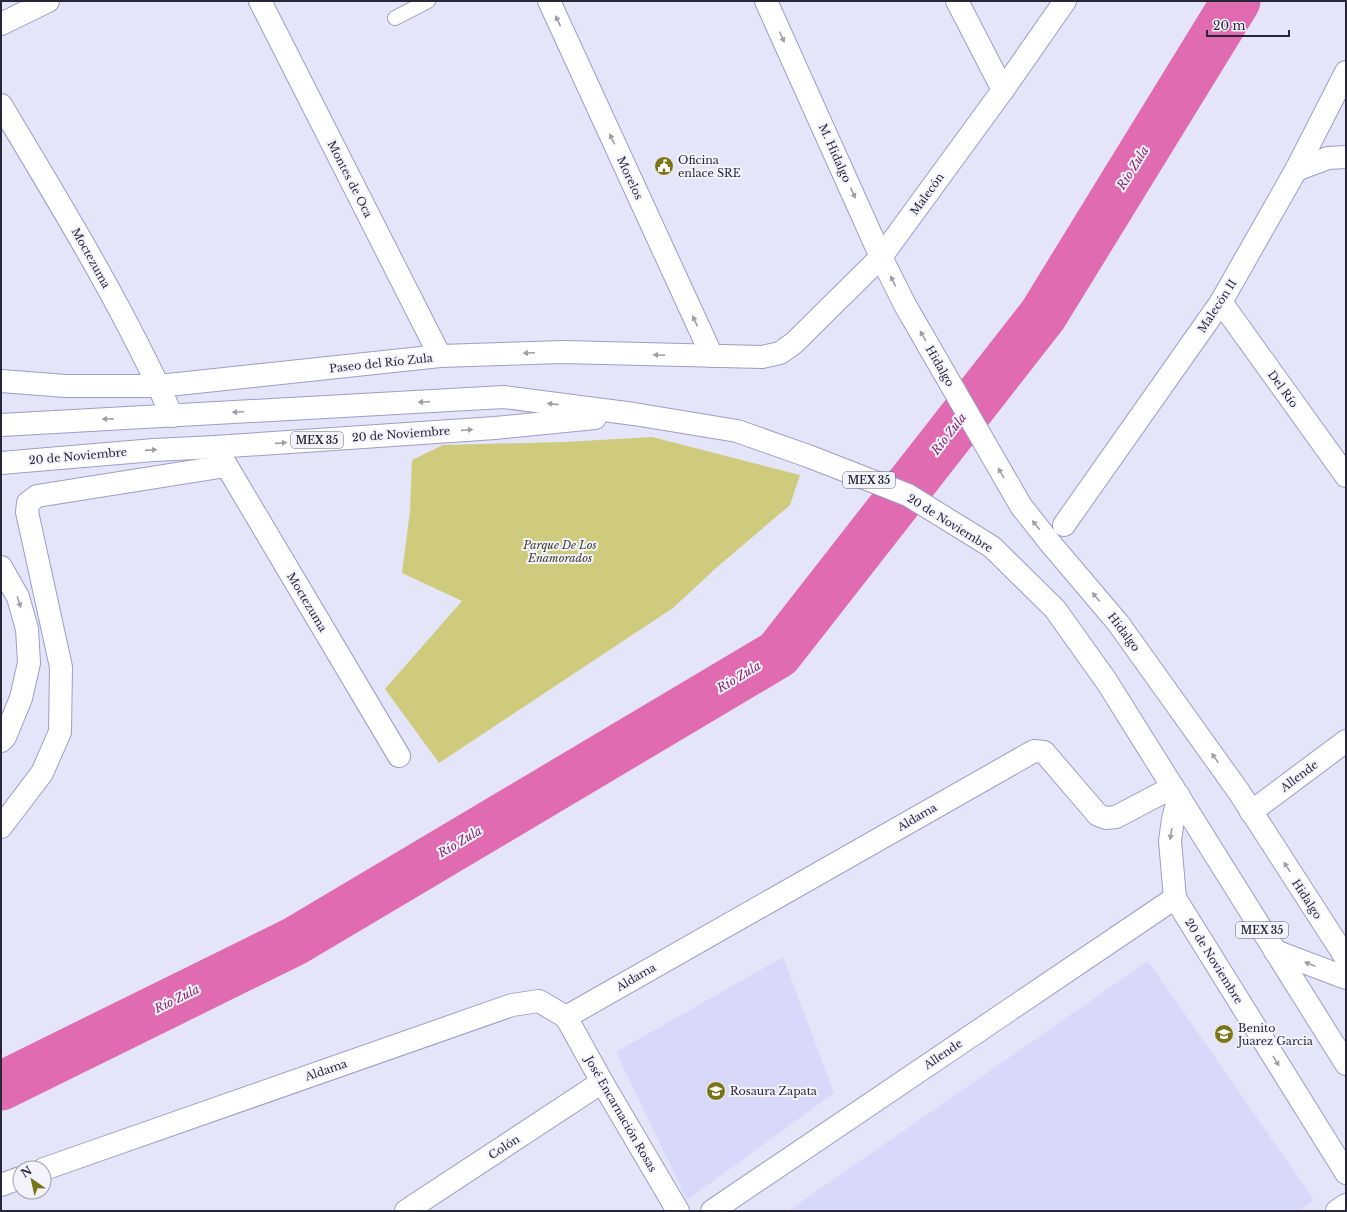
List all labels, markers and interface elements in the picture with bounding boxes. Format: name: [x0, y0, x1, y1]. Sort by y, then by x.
scale bar: [1207, 12, 1289, 38]
one-way arrow: [555, 15, 561, 26]
text: 20 m: [1213, 18, 1245, 33]
one-way arrow: [779, 31, 785, 42]
street label: M. Hidalgo: [816, 121, 854, 185]
one-way arrow: [609, 133, 615, 144]
street label: Montes de Oca: [325, 138, 376, 221]
water label: Río Zula: [1113, 143, 1152, 193]
place label: Oficina enlace SRE: [678, 153, 741, 180]
street label: Morelos: [614, 154, 646, 202]
public building icon: Oficina enlace SRE: [653, 155, 675, 177]
street label: Malecón: [907, 170, 947, 218]
one-way arrow: [850, 188, 856, 200]
street label: Moctezuma: [69, 225, 114, 291]
one-way arrow: [890, 275, 896, 286]
street label: Malecón II: [1195, 276, 1240, 335]
one-way arrow: [692, 315, 698, 326]
one-way arrow: [919, 330, 926, 342]
street label: Hidalgo: [923, 343, 957, 389]
one-way arrow: [522, 350, 535, 356]
street label: Paseo del Río Zula: [329, 351, 434, 375]
one-way arrow: [653, 351, 665, 358]
street label: Del Río: [1265, 368, 1301, 410]
one-way arrow: [417, 399, 430, 405]
one-way arrow: [547, 401, 559, 407]
one-way arrow: [232, 409, 244, 416]
water label: Río Zula: [927, 410, 969, 458]
one-way arrow: [102, 416, 114, 423]
street label: 20 de Noviembre: [351, 424, 451, 444]
one-way arrow: [461, 426, 473, 433]
road number: MEX 35: [291, 432, 343, 448]
one-way arrow: [275, 439, 287, 446]
street label: 20 de Noviembre: [28, 445, 128, 467]
one-way arrow: [145, 447, 157, 454]
one-way arrow: [998, 467, 1005, 478]
road number: MEX 35: [843, 472, 895, 488]
street label: 20 de Noviembre: [905, 491, 995, 555]
one-way arrow: [1032, 520, 1040, 531]
park label: Parque De Los Enamorados: [522, 538, 597, 565]
street label: Moctezuma: [284, 570, 331, 635]
one-way arrow: [1092, 592, 1101, 603]
one-way arrow: [16, 596, 22, 608]
street label: Hidalgo: [1105, 610, 1143, 654]
water label: Río Zula: [713, 658, 763, 696]
one-way arrow: [1211, 753, 1219, 764]
street label: Allende: [1277, 757, 1320, 795]
street label: Aldama: [894, 800, 940, 834]
water label: Río Zula: [434, 823, 484, 861]
one-way arrow: [1168, 828, 1174, 840]
one-way arrow: [1283, 861, 1290, 873]
street label: Hidalgo: [1289, 876, 1325, 922]
street label: 20 de Noviembre: [1182, 916, 1246, 1006]
road number: MEX 35: [1236, 922, 1288, 938]
street label: Aldama: [613, 960, 659, 994]
one-way arrow: [1304, 961, 1316, 967]
water label: Río Zula: [151, 981, 202, 1016]
place label: Benito Juarez Garcia: [1236, 1021, 1314, 1048]
school or university icon: Benito Juarez Garcia: [1213, 1023, 1235, 1045]
street label: Allende: [920, 1036, 965, 1072]
street label: José Encarnación Rosas: [581, 1052, 660, 1174]
street label: Aldama: [302, 1056, 350, 1084]
one-way arrow: [1272, 1056, 1280, 1066]
school or university icon: Rosaura Zapata: [705, 1080, 727, 1102]
place label: Rosaura Zapata: [730, 1084, 818, 1098]
street label: Colón: [486, 1132, 523, 1162]
north arrow: [12, 1160, 52, 1200]
text: N: [18, 1163, 35, 1180]

